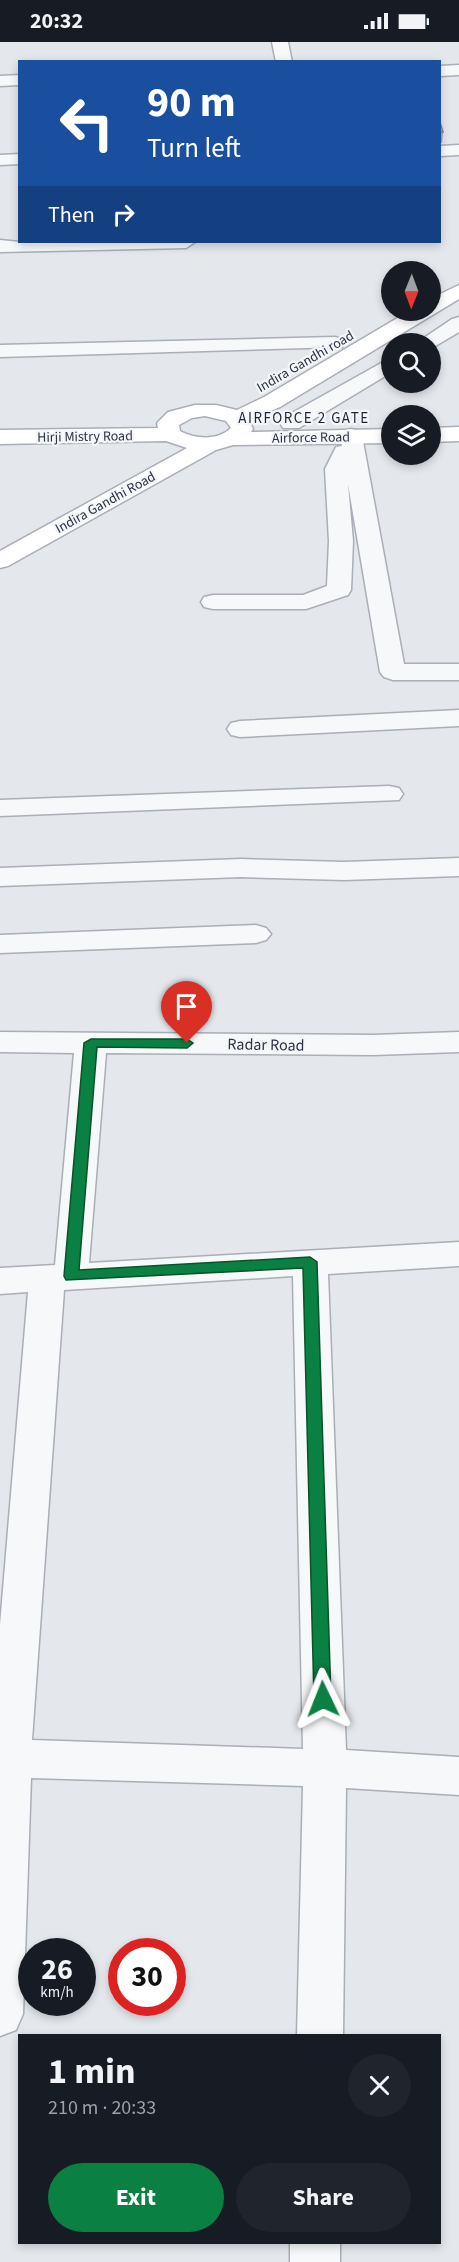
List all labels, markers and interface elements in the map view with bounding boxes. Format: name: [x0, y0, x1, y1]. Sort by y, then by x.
text: 20:32: [30, 5, 83, 37]
text: 90 m: [147, 73, 236, 133]
icon: left: [48, 84, 126, 162]
text: Turn left: [147, 129, 241, 168]
icon: right: [107, 198, 140, 231]
text: Then: [48, 199, 95, 231]
north arrow: [381, 261, 441, 321]
map controls: [381, 261, 441, 465]
street label: Indira Gandhi road: [253, 326, 358, 398]
button: search: [381, 333, 441, 393]
button: layers: [381, 405, 441, 465]
district label: AIRFORCE 2 GATE: [238, 408, 370, 429]
street label: Hirji Mistry Road: [37, 426, 133, 448]
street label: Airforce Road: [272, 427, 350, 449]
street label: Indira Gandhi Road: [52, 467, 159, 539]
pin: [161, 981, 212, 1043]
icon: arrive: [170, 990, 203, 1023]
street label: Radar Road: [227, 1033, 305, 1057]
position arrow: [291, 1667, 355, 1731]
speed limit sign: 30: [108, 1938, 186, 2016]
text: 26: [41, 1948, 73, 1991]
text: km/h: [40, 1982, 74, 2003]
text: 1 min: [48, 2046, 136, 2097]
button: close: [348, 2054, 411, 2117]
text: 210 m · 20:33: [48, 2094, 156, 2122]
button: Exit: [48, 2163, 224, 2232]
button: Share: [236, 2163, 411, 2232]

